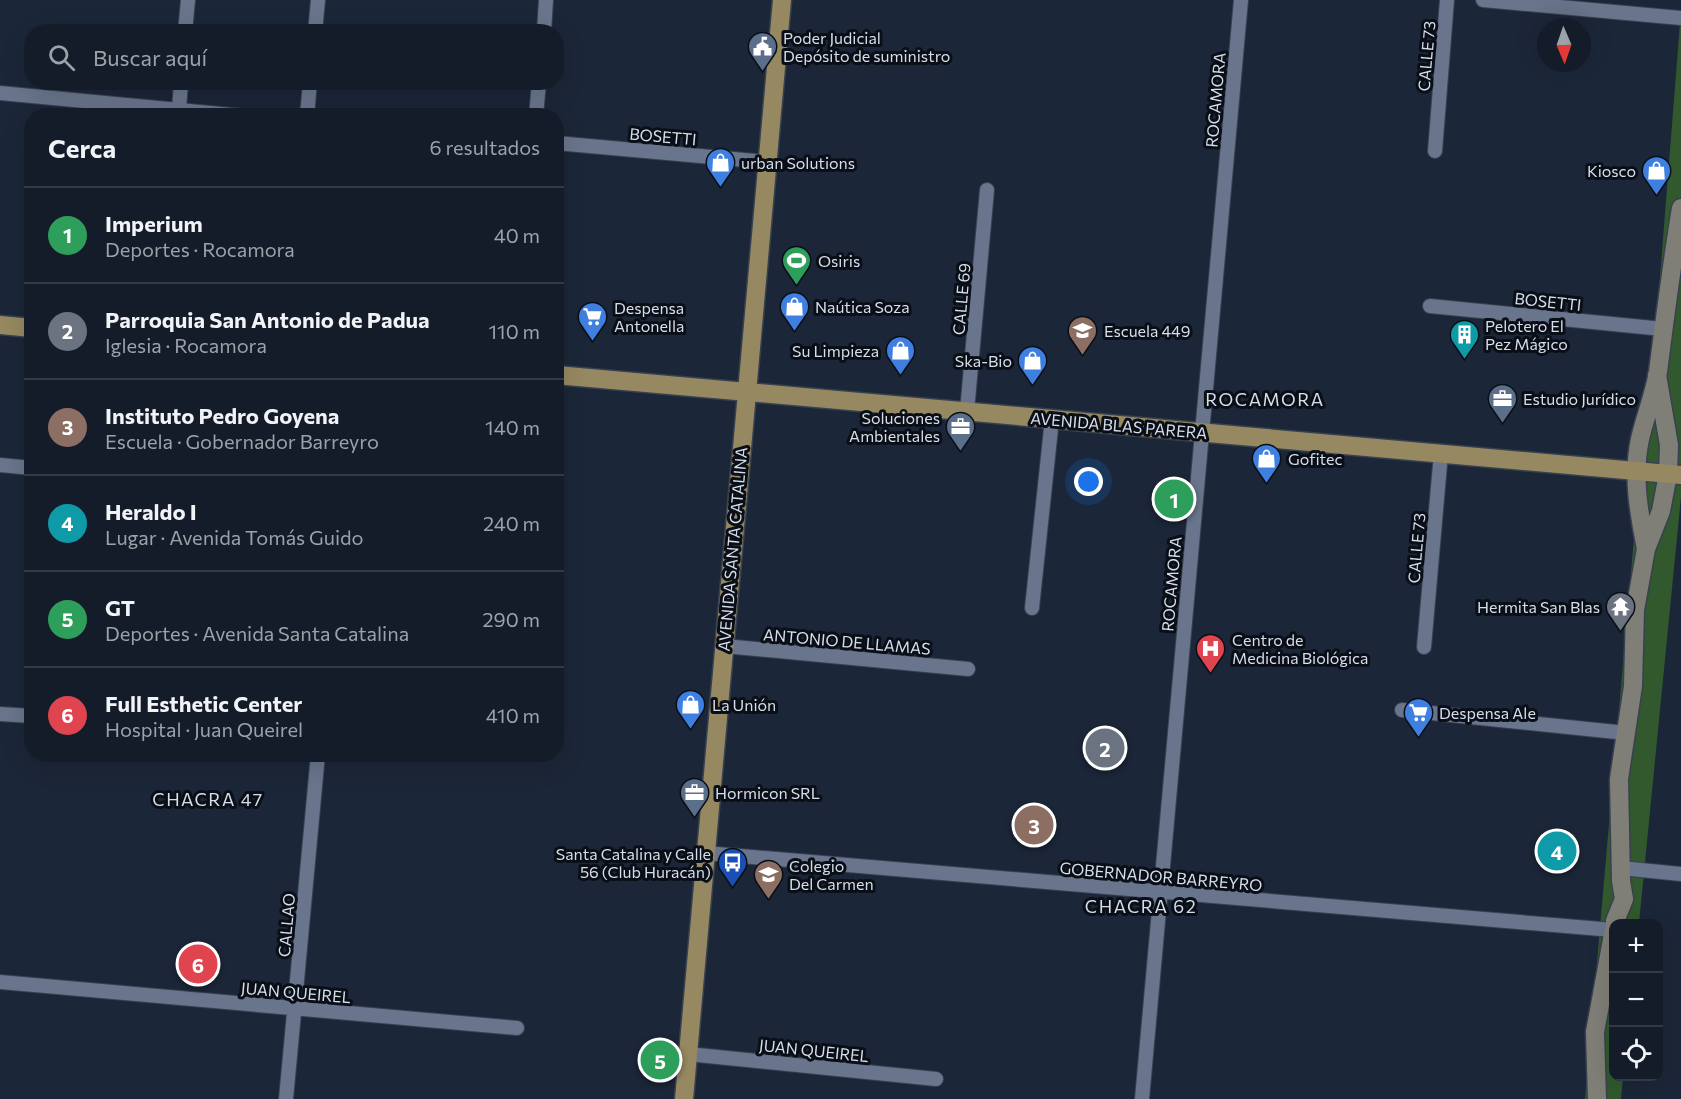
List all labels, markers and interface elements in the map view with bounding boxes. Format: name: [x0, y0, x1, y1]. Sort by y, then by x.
north arrow: [1537, 18, 1591, 72]
street label: CALLE 73: [1413, 20, 1439, 92]
search box: [24, 24, 564, 90]
place label: Poder Judicial Depósito de suministro: [783, 28, 950, 65]
public building icon: Poder Judicial Depósito de suministro: [746, 30, 778, 72]
icon: search: [45, 41, 78, 74]
text: Buscar aquí: [93, 44, 207, 71]
street label: ROCAMORA: [1201, 52, 1229, 148]
street label: BOSETTI: [629, 124, 697, 148]
text: Cerca: [48, 132, 116, 163]
text: 6 resultados: [429, 135, 540, 159]
shop icon: urban Solutions: [704, 146, 736, 188]
place label: urban Solutions: [741, 153, 855, 172]
shop icon: Kiosco: [1641, 154, 1673, 196]
place label: Kiosco: [1587, 161, 1636, 180]
text: Imperium: [105, 210, 203, 237]
text: 1: [63, 223, 72, 247]
text: 40 m: [494, 223, 540, 247]
text: Deportes · Rocamora: [105, 237, 295, 261]
sports icon: Osiris: [781, 244, 813, 286]
place label: Osiris: [818, 251, 860, 270]
street label: CALLE 69: [948, 262, 974, 336]
street label: BOSETTI: [1514, 288, 1582, 314]
shop icon: Naútica Soza: [778, 290, 810, 332]
place label: Naútica Soza: [815, 297, 910, 316]
place label: Despensa Antonella: [614, 298, 684, 335]
supermarket icon: Despensa Antonella: [577, 300, 609, 342]
text: Parroquia San Antonio de Padua: [105, 306, 430, 333]
school or university icon: Escuela 449: [1067, 314, 1099, 356]
place label: Pelotero El Pez Mágico: [1485, 316, 1568, 353]
building icon: Pelotero El Pez Mágico: [1448, 318, 1480, 360]
text: 2: [62, 319, 73, 343]
text: 110 m: [489, 319, 540, 343]
place label: Escuela 449: [1104, 321, 1190, 340]
text: Iglesia · Rocamora: [105, 333, 267, 357]
shop icon: Su Limpieza: [884, 334, 916, 376]
place label: Su Limpieza: [792, 341, 879, 360]
shop icon: Ska-Bio: [1017, 344, 1049, 386]
place label: Ska-Bio: [955, 351, 1012, 370]
office icon: Estudio Jurídico: [1486, 382, 1518, 424]
district label: ROCAMORA: [1205, 388, 1325, 410]
place label: Estudio Jurídico: [1523, 389, 1636, 408]
text: Instituto Pedro Goyena: [105, 402, 339, 429]
place label: Soluciones Ambientales: [849, 408, 940, 445]
street label: AVENIDA BLAS PARERA: [1030, 408, 1208, 442]
office icon: Soluciones Ambientales: [945, 410, 977, 452]
text: 3: [62, 415, 73, 439]
text: 140 m: [485, 415, 540, 439]
text: Escuela · Gobernador Barreyro: [105, 429, 379, 453]
shop icon: Gofitec: [1251, 442, 1283, 484]
street label: AVENIDA SANTA CATALINA: [714, 446, 750, 652]
place label: Gofitec: [1288, 449, 1342, 468]
your location: [1074, 467, 1103, 496]
pin: 1: [1154, 476, 1194, 522]
text: Heraldo I: [105, 498, 197, 525]
text: 4: [61, 511, 74, 535]
text: 240 m: [483, 511, 540, 535]
street label: CALLE 73: [1403, 512, 1429, 584]
text: Lugar · Avenida Tomás Guido: [105, 525, 364, 549]
street label: ROCAMORA: [1157, 536, 1185, 632]
temple icon: Hermita San Blas: [1605, 590, 1637, 632]
text: GT: [105, 594, 135, 621]
place label: Hermita San Blas: [1477, 597, 1600, 616]
text: 5: [62, 607, 73, 631]
text: 290 m: [482, 607, 540, 631]
text: Deportes · Avenida Santa Catalina: [105, 621, 409, 645]
street label: ANTONIO DE LLAMAS: [762, 624, 932, 658]
place label: Centro de Medicina Biológica: [1232, 630, 1368, 667]
hospital icon: Centro de Medicina Biológica: [1195, 632, 1227, 674]
shop icon: La Unión: [675, 688, 707, 730]
text: Full Esthetic Center: [105, 690, 302, 717]
place label: La Unión: [712, 695, 776, 714]
supermarket icon: Despensa Ale: [1402, 696, 1434, 738]
text: 6: [61, 703, 74, 727]
text: 410 m: [486, 703, 540, 727]
place label: Despensa Ale: [1439, 703, 1536, 722]
text: Hospital · Juan Queirel: [105, 717, 303, 741]
pin: 2: [1086, 726, 1124, 771]
office icon: Hormicon SRL: [678, 776, 710, 818]
place label: Hormicon SRL: [715, 783, 820, 802]
district label: CHACRA 47: [152, 788, 264, 810]
pin: 3: [1014, 802, 1054, 848]
pin: 4: [1538, 828, 1576, 874]
place label: Santa Catalina y Calle 56 (Club Huracán): [556, 844, 711, 881]
bus stop icon: Santa Catalina y Calle 56 (Club Huracán): [716, 846, 748, 888]
place label: Colegio Del Carmen: [789, 856, 874, 893]
school or university icon: Colegio Del Carmen: [752, 858, 784, 900]
street label: GOBERNADOR BARREYRO: [1059, 858, 1263, 894]
street label: CALLAO: [274, 892, 298, 958]
district label: CHACRA 62: [1085, 895, 1197, 917]
map controls: [1609, 919, 1663, 1081]
button: +: [1609, 919, 1663, 973]
pin: 6: [178, 942, 218, 986]
button: −: [1609, 973, 1663, 1027]
street label: JUAN QUEIREL: [240, 978, 352, 1006]
button: locate: [1609, 1027, 1663, 1081]
street label: JUAN QUEIREL: [758, 1035, 870, 1065]
pin: 5: [640, 1038, 680, 1082]

